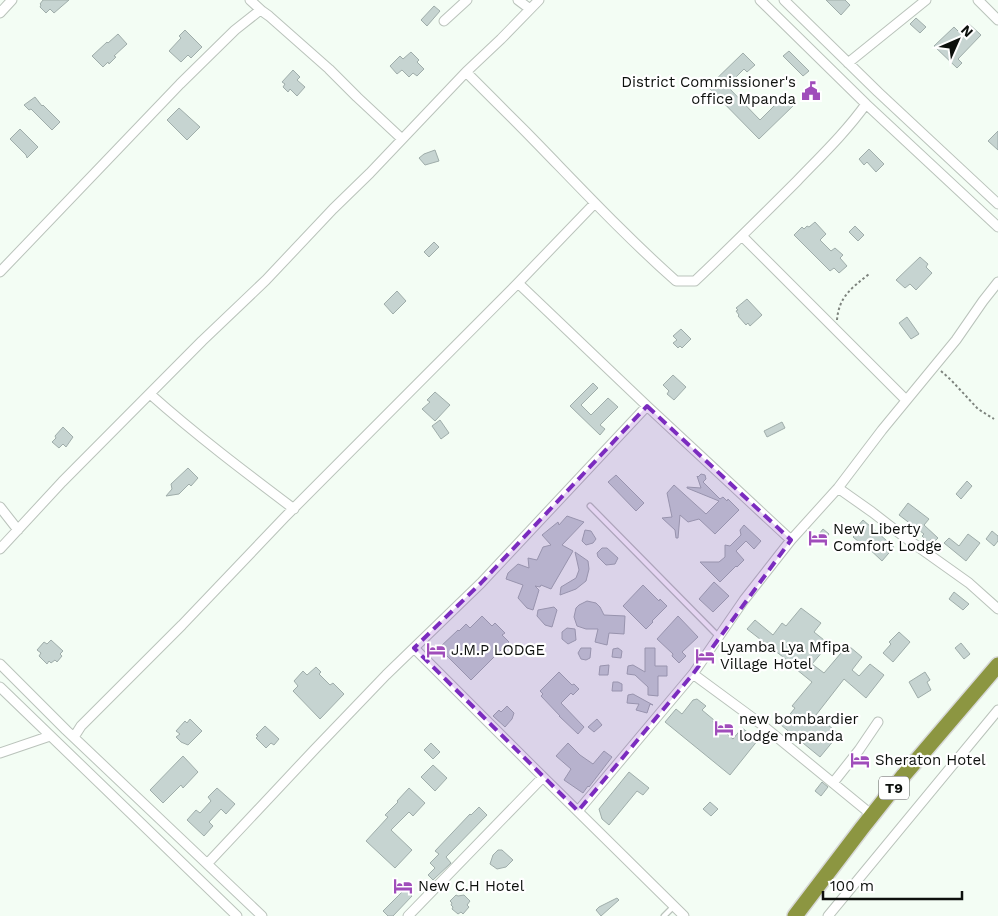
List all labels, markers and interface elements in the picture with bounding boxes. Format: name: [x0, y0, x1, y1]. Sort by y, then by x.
north arrow: [933, 15, 983, 65]
text: N: [958, 21, 977, 40]
place label: District Commissioner's office Mpanda: [621, 73, 796, 108]
public building icon: District Commissioner's office Mpanda: [800, 80, 822, 102]
place label: New Liberty Comfort Lodge: [833, 520, 942, 555]
hotel icon: New Liberty Comfort Lodge: [807, 527, 829, 549]
place label: Lyamba Lya Mfipa Village Hotel: [720, 638, 850, 673]
hotel icon: J.M.P LODGE: [425, 639, 447, 661]
place label: J.M.P LODGE: [451, 641, 545, 659]
hotel icon: Lyamba Lya Mfipa Village Hotel: [694, 645, 716, 667]
place label: new bombardier lodge mpanda: [739, 710, 859, 745]
hotel icon: new bombardier lodge mpanda: [713, 717, 735, 739]
hotel icon: Sheraton Hotel: [849, 749, 871, 771]
place label: Sheraton Hotel: [875, 751, 986, 769]
road number: T9: [879, 776, 909, 800]
scale bar: [823, 868, 962, 900]
hotel icon: New C.H Hotel: [392, 875, 414, 897]
place label: New C.H Hotel: [418, 877, 525, 895]
text: 100 m: [830, 877, 874, 895]

